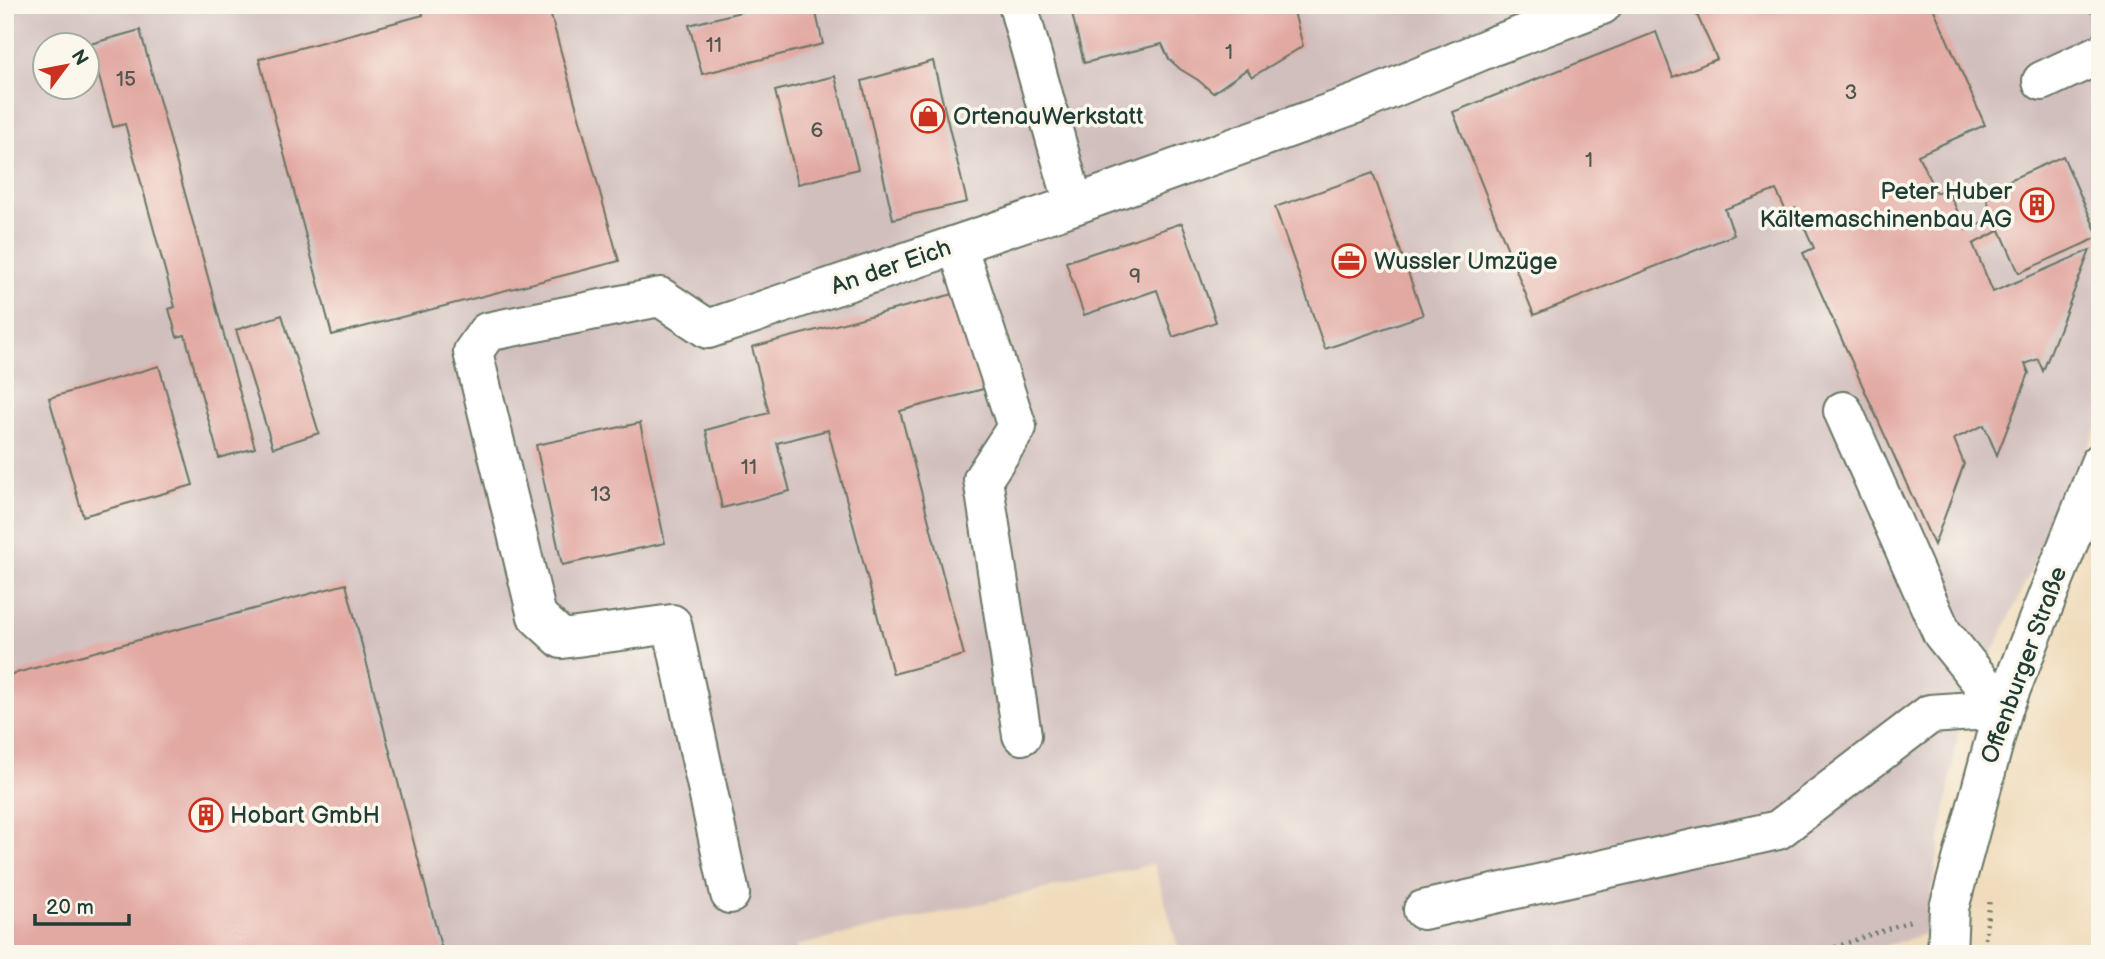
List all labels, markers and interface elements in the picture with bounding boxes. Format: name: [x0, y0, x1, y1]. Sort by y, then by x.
north arrow: [32, 32, 102, 102]
house number: 11: [706, 33, 722, 58]
house number: 1: [1225, 40, 1233, 65]
text: N: [66, 46, 93, 70]
house number: 15: [116, 67, 136, 92]
house number: 3: [1845, 80, 1857, 105]
shop icon: OrtenauWerkstatt: [909, 97, 947, 135]
place label: OrtenauWerkstatt: [953, 102, 1144, 131]
house number: 6: [811, 118, 824, 143]
house number: 1: [1585, 148, 1593, 173]
place label: Peter Huber Kältemaschinenbau AG: [1760, 177, 2012, 234]
building icon: Peter Huber Kältemaschinenbau AG: [2018, 186, 2056, 224]
street label: An der Eich: [827, 233, 955, 301]
office icon: Wussler Umzüge: [1330, 242, 1368, 280]
place label: Wussler Umzüge: [1374, 247, 1557, 276]
house number: 9: [1129, 264, 1141, 289]
house number: 11: [741, 455, 757, 480]
house number: 13: [590, 482, 612, 507]
street label: Offenburger Straße: [1975, 563, 2073, 767]
building icon: Hobart GmbH: [187, 796, 225, 834]
place label: Hobart GmbH: [230, 801, 380, 830]
scale bar: [35, 882, 130, 926]
text: 20 m: [46, 895, 94, 920]

